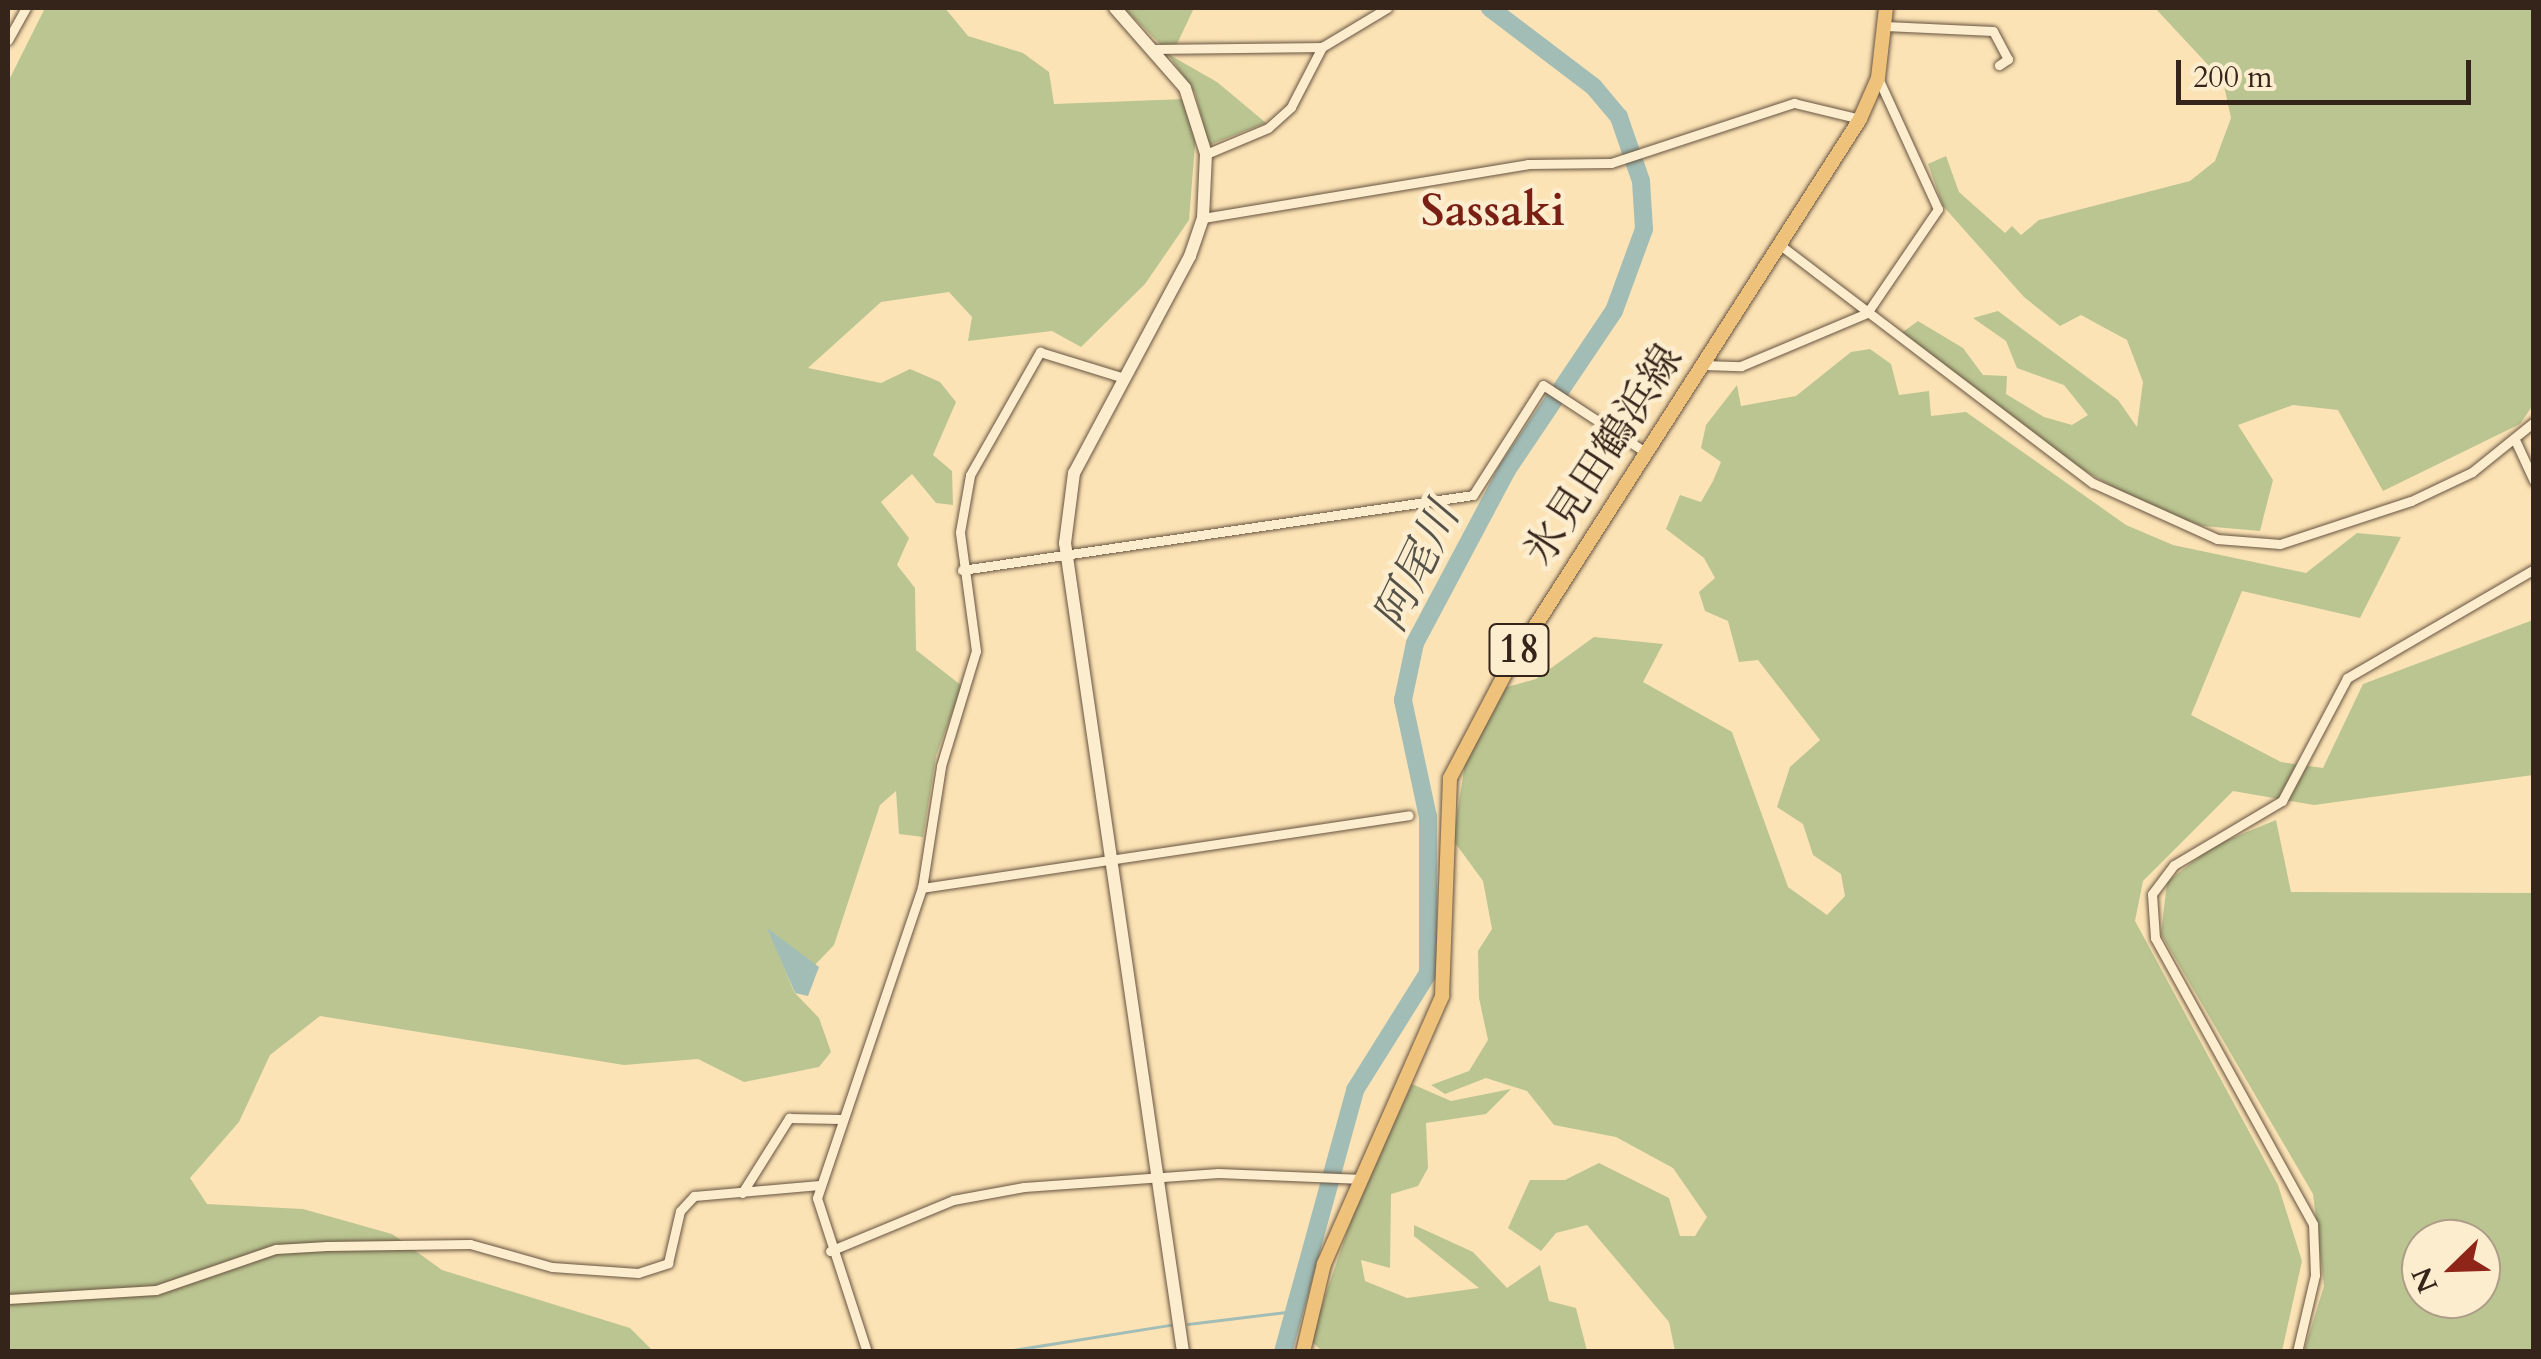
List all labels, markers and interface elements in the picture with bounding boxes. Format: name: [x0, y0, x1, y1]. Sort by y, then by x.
scale bar: [2181, 40, 2476, 102]
text: 200 m: [2193, 57, 2273, 98]
district label: Sassaki: [1421, 184, 1565, 238]
street label: 氷見田鶴浜線: [1514, 336, 1694, 574]
water label: 阿尾川: [1363, 494, 1471, 640]
road number: 18: [1486, 615, 1552, 685]
north arrow: [2401, 1219, 2501, 1319]
text: N: [2403, 1261, 2447, 1299]

